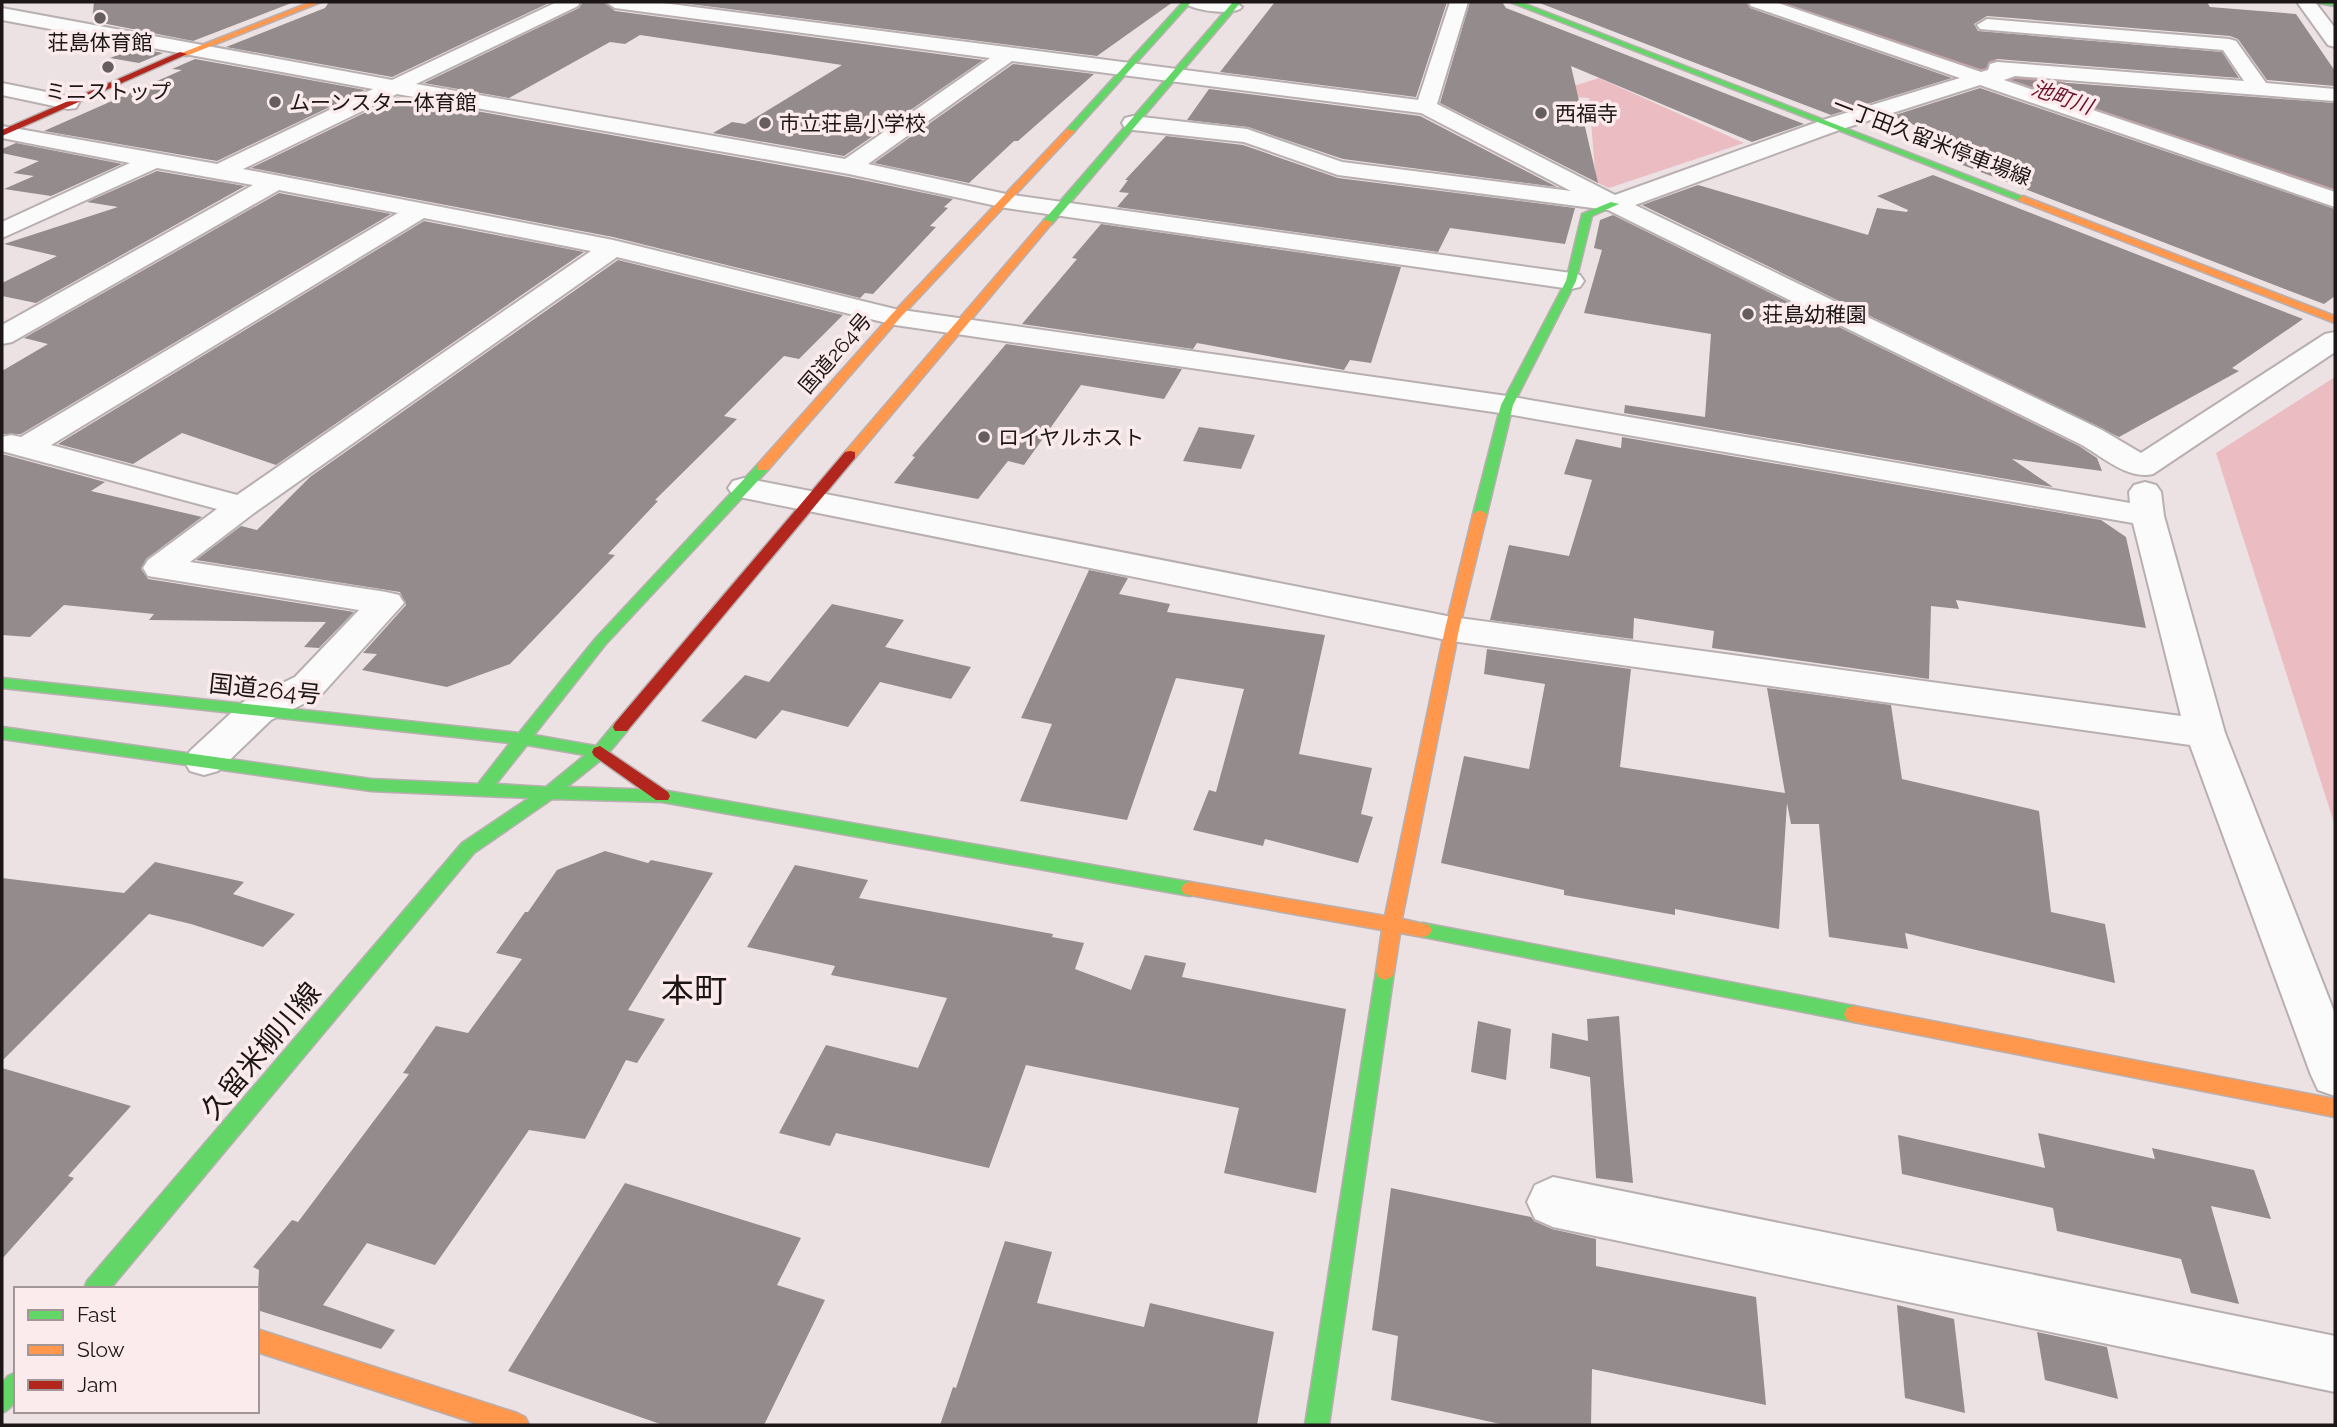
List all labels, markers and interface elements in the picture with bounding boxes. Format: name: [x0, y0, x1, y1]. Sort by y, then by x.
marker: 荘島体育館: [92, 10, 108, 26]
place label: 荘島体育館: [48, 30, 153, 55]
marker: ミニストップ: [100, 59, 116, 75]
water label: 池町川: [2028, 75, 2098, 120]
place label: ミニストップ: [45, 79, 171, 104]
place label: ムーンスター体育館: [289, 90, 477, 115]
street label: 一丁田久留米停車場線: [1829, 92, 2035, 190]
marker: ムーンスター体育館: [267, 94, 283, 110]
place label: 西福寺: [1555, 101, 1618, 126]
marker: 西福寺: [1533, 105, 1549, 121]
place label: 市立荘島小学校: [779, 111, 926, 136]
marker: 市立荘島小学校: [757, 115, 773, 131]
place label: 荘島幼稚園: [1762, 302, 1867, 327]
marker: 荘島幼稚園: [1740, 306, 1756, 322]
street label: 国道264号: [793, 308, 877, 398]
place label: ロイヤルホスト: [998, 425, 1144, 450]
marker: ロイヤルホスト: [976, 429, 992, 445]
street label: 国道264号: [208, 669, 322, 709]
district label: 本町: [661, 971, 727, 1010]
street label: 久留米柳川線: [194, 976, 328, 1126]
legend: [14, 1287, 259, 1413]
text: Fast: [77, 1302, 117, 1327]
text: Slow: [77, 1337, 125, 1362]
text: Jam: [77, 1372, 118, 1397]

